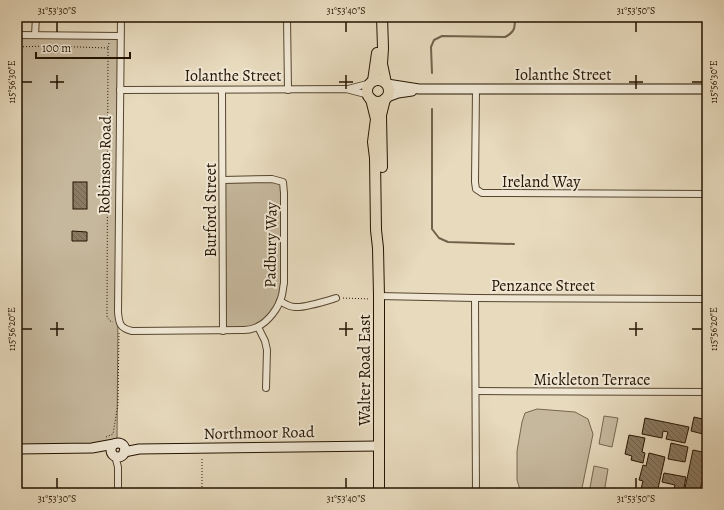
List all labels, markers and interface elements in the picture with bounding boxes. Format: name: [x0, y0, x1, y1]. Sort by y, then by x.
text: 31°53'30"S: [38, 4, 76, 17]
text: 31°53'40"S: [327, 4, 365, 17]
text: 31°53'50"S: [617, 4, 655, 17]
scale bar: [36, 34, 130, 60]
text: 100 m: [42, 40, 71, 56]
text: 115°56'30"E: [5, 60, 18, 104]
text: 115°56'30"E: [707, 60, 720, 104]
street label: Iolanthe Street: [514, 64, 612, 86]
street label: Iolanthe Street: [184, 65, 282, 87]
street label: Robinson Road: [93, 115, 117, 214]
street label: Burford Street: [200, 163, 222, 257]
street label: Ireland Way: [502, 171, 581, 193]
street label: Padbury Way: [259, 201, 283, 288]
street label: Penzance Street: [491, 275, 595, 297]
text: 115°56'20"E: [5, 307, 18, 351]
text: 115°56'20"E: [707, 307, 720, 351]
street label: Walter Road East: [354, 314, 376, 427]
street label: Mickleton Terrace: [533, 369, 651, 391]
street label: Northmoor Road: [203, 421, 315, 445]
text: 31°53'30"S: [38, 492, 76, 505]
text: 31°53'40"S: [327, 492, 365, 505]
text: 31°53'50"S: [617, 492, 655, 505]

